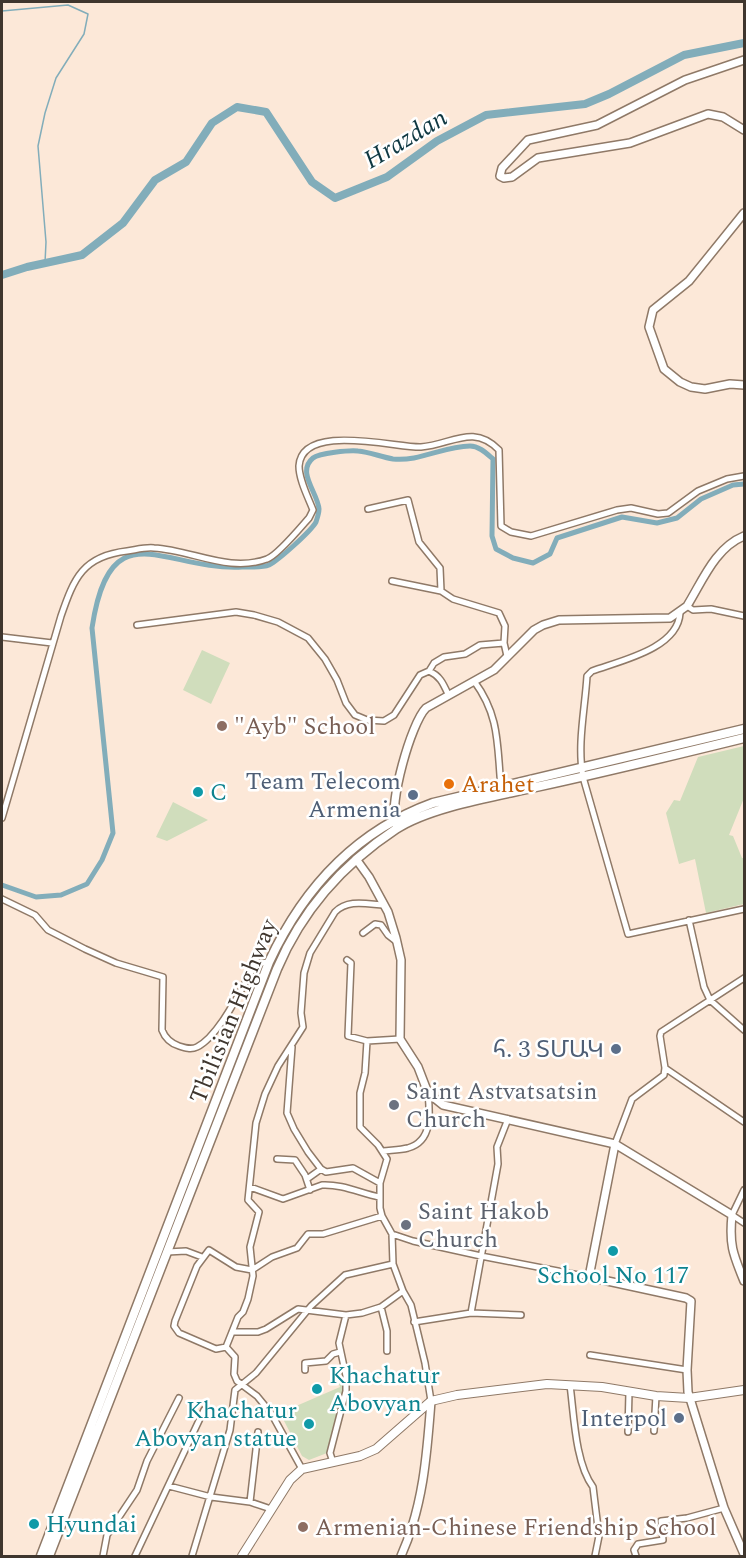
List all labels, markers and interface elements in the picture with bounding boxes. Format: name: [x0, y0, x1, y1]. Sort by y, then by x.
water label: Hrazdan: [356, 98, 455, 180]
place label: "Ayb" School: [234, 709, 375, 745]
marker: "Ayb" School: [215, 719, 229, 733]
place label: Team Telecom Armenia: [246, 764, 401, 828]
place label: Arahet: [461, 767, 534, 803]
place label: C: [210, 775, 227, 811]
marker: Arahet: [442, 777, 456, 791]
marker: C: [191, 785, 205, 799]
marker: Team Telecom Armenia: [406, 788, 420, 802]
street label: Tbilisian Highway: [181, 912, 288, 1109]
place label: հ. 3 ՏՄԱԿ: [493, 1032, 604, 1068]
marker: հ. 3 ՏՄԱԿ: [609, 1042, 623, 1056]
place label: Saint Astvatsatsin Church: [406, 1074, 598, 1138]
marker: Saint Astvatsatsin Church: [387, 1098, 401, 1112]
place label: Saint Hakob Church: [418, 1194, 549, 1258]
marker: Saint Hakob Church: [399, 1218, 413, 1232]
marker: School No 117: [606, 1244, 620, 1258]
place label: School No 117: [537, 1258, 689, 1294]
place label: Khachatur Abovyan: [329, 1358, 440, 1422]
marker: Khachatur Abovyan: [310, 1382, 324, 1396]
place label: Khachatur Abovyan statue: [134, 1393, 297, 1457]
place label: Interpol: [580, 1401, 667, 1437]
marker: Interpol: [672, 1411, 686, 1425]
marker: Khachatur Abovyan statue: [302, 1417, 316, 1431]
place label: Hyundai: [46, 1507, 137, 1543]
place label: Armenian-Chinese Friendship School: [315, 1510, 716, 1546]
marker: Hyundai: [27, 1517, 41, 1531]
marker: Armenian-Chinese Friendship School: [296, 1520, 310, 1534]

